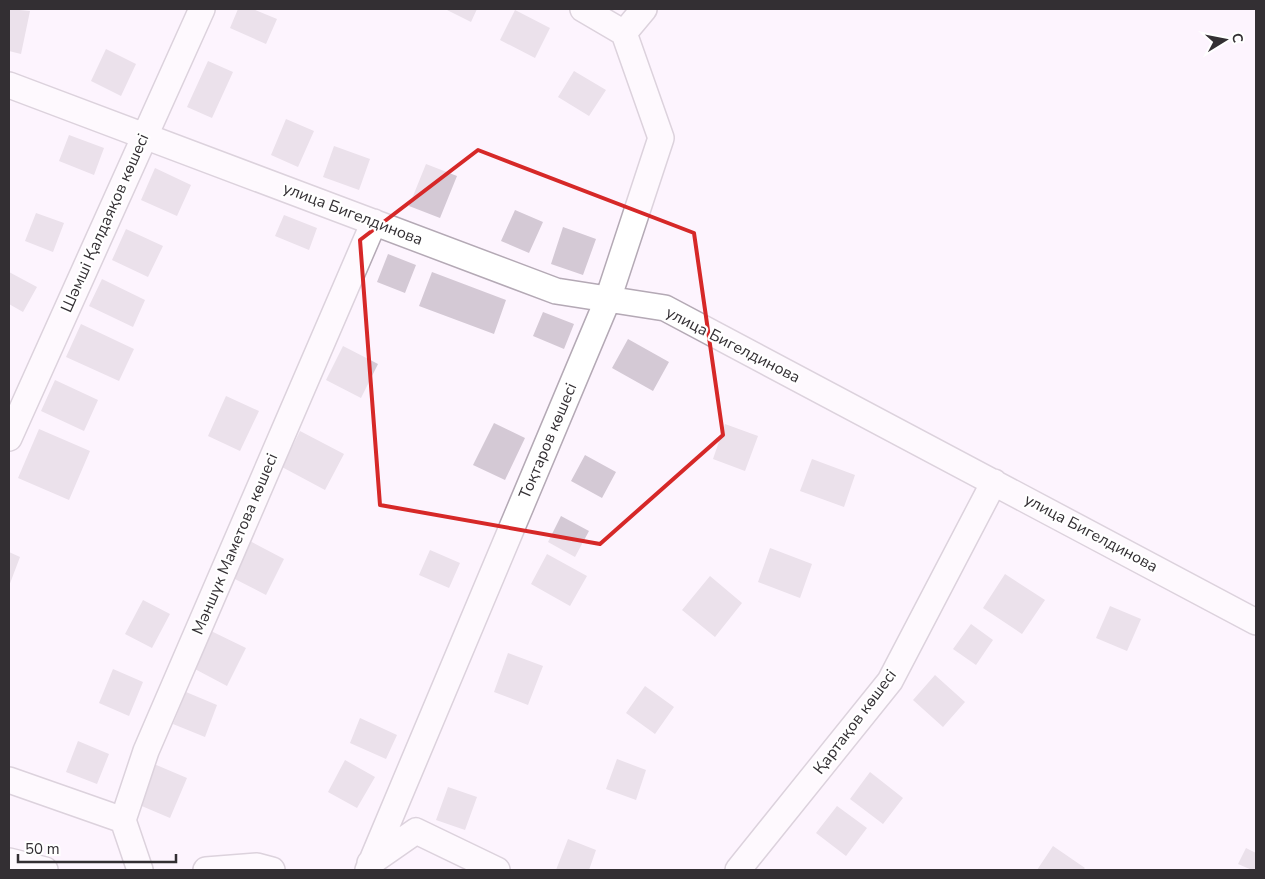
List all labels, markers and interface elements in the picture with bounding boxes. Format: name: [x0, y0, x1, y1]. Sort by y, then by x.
north arrow: [1200, 15, 1250, 65]
text: С: [1227, 31, 1248, 45]
street label: Шәмші Қалдаяқов көшесі: [56, 130, 154, 316]
street label: улица Бигелдинова: [280, 177, 426, 251]
street label: улица Бигелдинова: [662, 302, 804, 388]
street label: Тоқтаров көшесі: [514, 380, 582, 502]
street label: Мәншүк Маметова көшесі: [187, 450, 283, 638]
street label: улица Бигелдинова: [1020, 489, 1162, 577]
street label: Қартақов көшесі: [808, 665, 902, 779]
scale bar: [18, 832, 175, 864]
text: 50 m: [25, 839, 60, 859]

